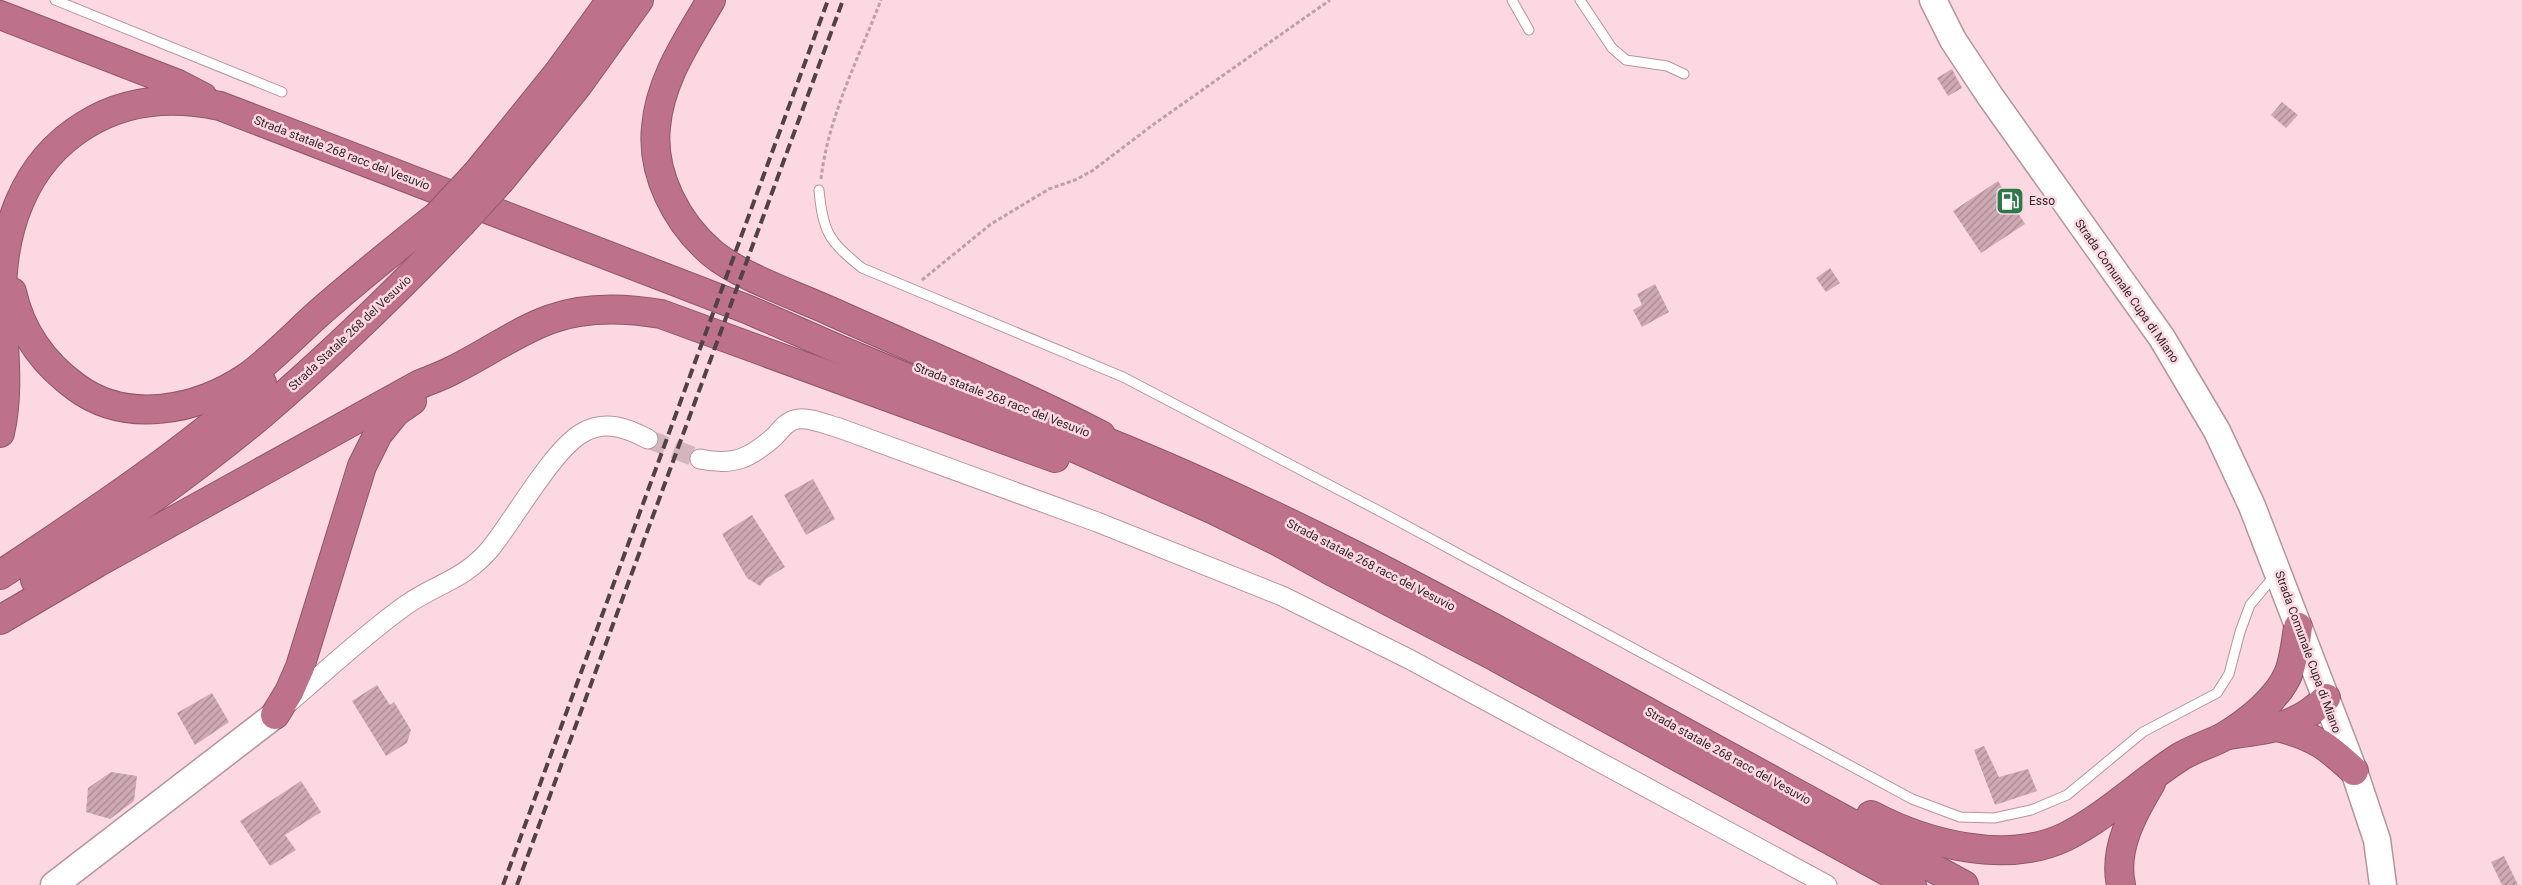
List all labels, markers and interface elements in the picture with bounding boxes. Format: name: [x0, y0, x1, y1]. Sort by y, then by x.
street label: Strada statale 268 racc del Vesuvio: [252, 113, 432, 193]
fuel station icon: Esso: [1995, 186, 2025, 216]
place label: Esso: [2029, 194, 2055, 208]
street label: Strada Comunale Cupa di Miano: [2072, 217, 2182, 365]
street label: Strada Statale 268 del Vesuvio: [286, 272, 414, 393]
street label: Strada statale 268 racc del Vesuvio: [912, 360, 1092, 440]
street label: Strada statale 268 racc del Vesuvio: [1284, 516, 1458, 614]
street label: Strada Comunale Cupa di Miano: [2272, 569, 2344, 735]
street label: Strada statale 268 racc del Vesuvio: [1643, 704, 1813, 808]

